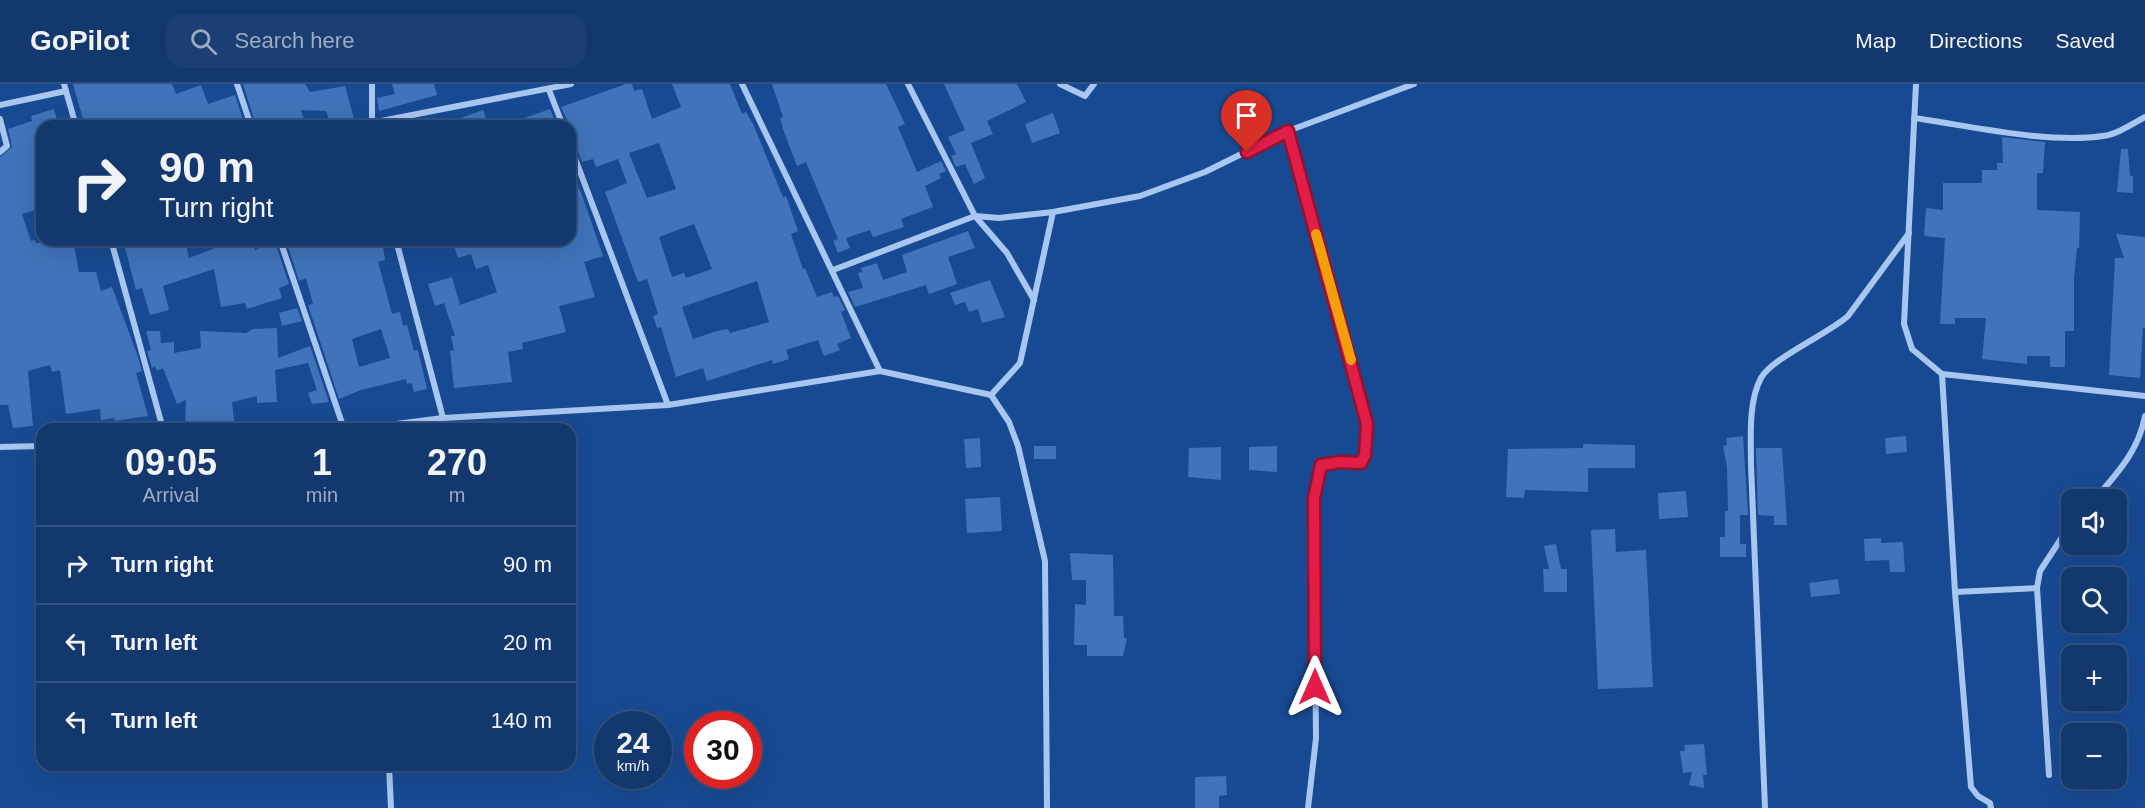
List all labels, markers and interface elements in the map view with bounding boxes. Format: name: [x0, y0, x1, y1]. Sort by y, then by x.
search box: [166, 14, 586, 68]
text: GoPilot: [30, 25, 130, 56]
icon: search: [187, 25, 220, 58]
text: Search here: [235, 28, 354, 53]
text: Map: [1855, 29, 1896, 52]
text: Directions: [1929, 29, 2022, 52]
text: Saved: [2055, 29, 2115, 52]
pin: [1221, 90, 1272, 152]
icon: arrive: [1230, 99, 1263, 132]
icon: right: [60, 144, 138, 222]
text: 90 m: [159, 144, 255, 191]
text: Turn right: [159, 193, 274, 223]
text: 09:05: [125, 442, 217, 483]
text: 1: [312, 442, 332, 483]
text: 270: [427, 442, 487, 483]
text: Arrival: [143, 484, 199, 506]
text: min: [306, 484, 338, 506]
text: m: [449, 484, 465, 506]
map controls: [2061, 489, 2127, 789]
button: sound: [2061, 489, 2127, 555]
icon: right: [60, 549, 93, 582]
text: Turn right: [111, 552, 213, 577]
text: 90 m: [503, 552, 552, 577]
button: search: [2061, 567, 2127, 633]
icon: left: [60, 627, 93, 660]
text: Turn left: [111, 630, 197, 655]
text: 20 m: [503, 630, 552, 655]
button: +: [2061, 645, 2127, 711]
position arrow: [1283, 655, 1347, 719]
icon: left: [60, 705, 93, 738]
text: Turn left: [111, 708, 197, 733]
text: 140 m: [491, 708, 552, 733]
speed limit sign: 30: [684, 711, 762, 789]
button: −: [2061, 723, 2127, 789]
text: 24: [616, 726, 650, 759]
text: km/h: [617, 757, 649, 774]

